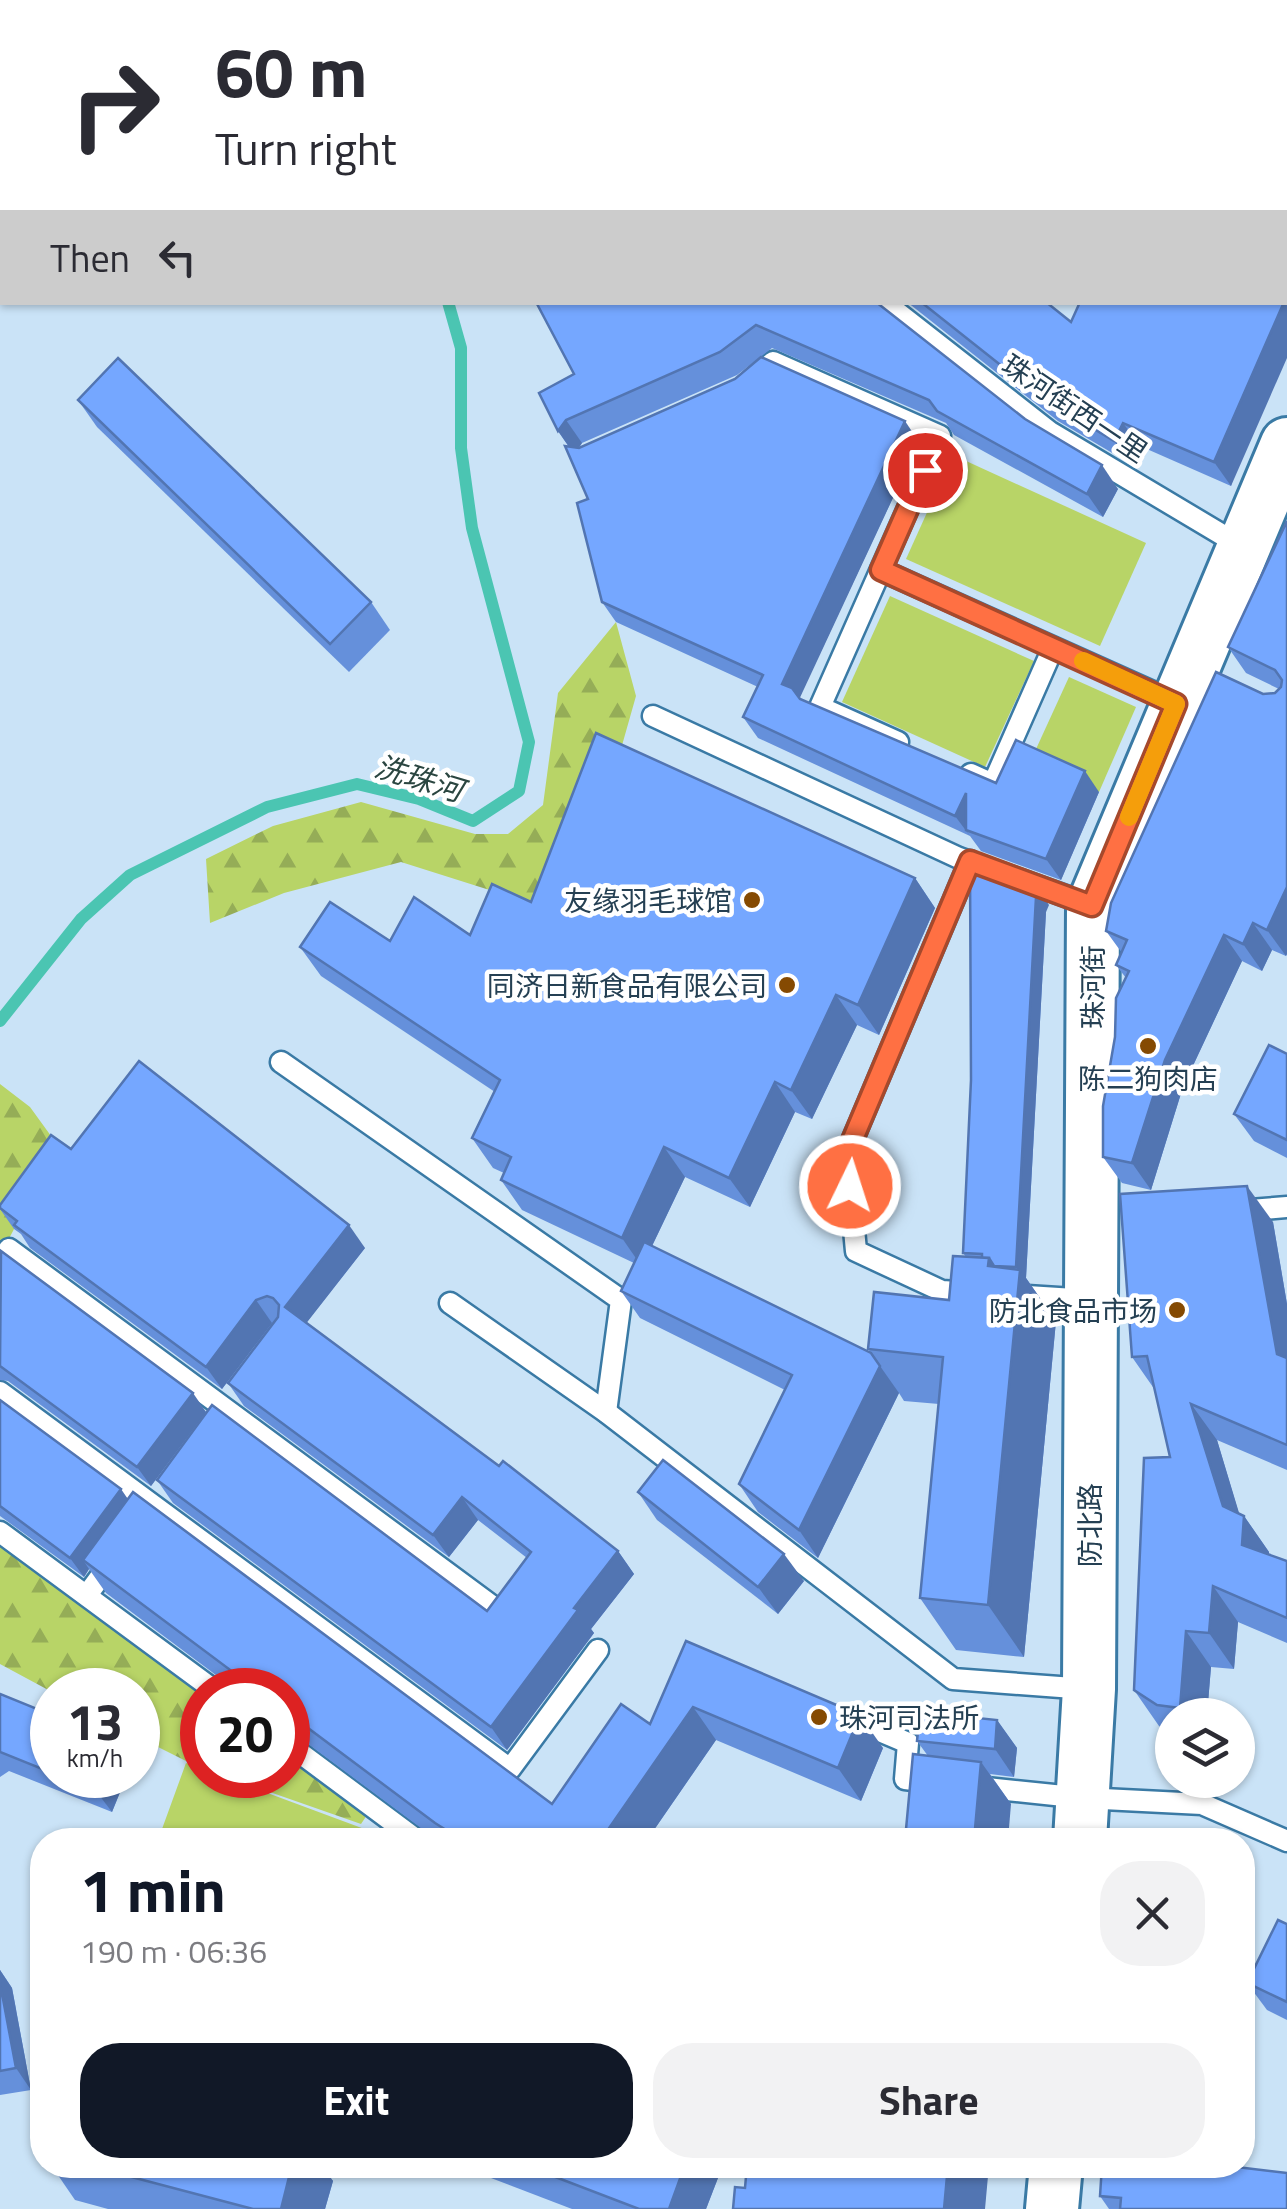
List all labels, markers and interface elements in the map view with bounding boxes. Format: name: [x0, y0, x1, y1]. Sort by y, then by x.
text: 60 m: [215, 18, 368, 124]
icon: right: [50, 40, 180, 170]
text: Turn right: [215, 114, 397, 182]
text: Then: [50, 229, 130, 287]
icon: left: [150, 230, 205, 285]
street label: 珠河街西一里: [993, 343, 1157, 473]
pin: [883, 428, 968, 513]
icon: arrive: [898, 443, 953, 498]
water label: 洗珠河: [369, 743, 474, 815]
place label: 友缘羽毛球馆: [564, 879, 732, 922]
marker: 友缘羽毛球馆: [741, 889, 763, 911]
street label: 珠河街: [1071, 945, 1114, 1029]
place label: 同济日新食品有限公司: [487, 964, 767, 1007]
marker: 同济日新食品有限公司: [776, 974, 798, 996]
marker: 陈二狗肉店: [1137, 1035, 1159, 1057]
place label: 陈二狗肉店: [1078, 1057, 1218, 1100]
position arrow: [798, 1134, 902, 1238]
place label: 防北食品市场: [989, 1289, 1157, 1332]
marker: 防北食品市场: [1166, 1299, 1188, 1321]
street label: 防北路: [1068, 1483, 1111, 1567]
speed limit sign: 20: [180, 1668, 310, 1798]
text: 13: [67, 1683, 123, 1759]
place label: 珠河司法所: [839, 1696, 979, 1739]
map controls: [1155, 1698, 1255, 1798]
button: layers: [1155, 1698, 1255, 1798]
marker: 珠河司法所: [808, 1706, 830, 1728]
text: km/h: [67, 1739, 123, 1777]
text: 1 min: [80, 1844, 226, 1935]
button: close: [1100, 1861, 1205, 1966]
text: 190 m · 06:36: [80, 1927, 267, 1975]
button: Exit: [80, 2043, 633, 2158]
button: Share: [653, 2043, 1205, 2158]

